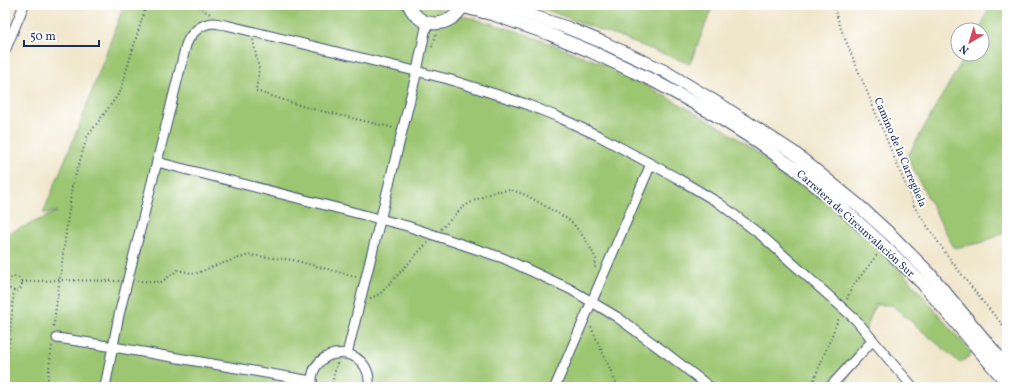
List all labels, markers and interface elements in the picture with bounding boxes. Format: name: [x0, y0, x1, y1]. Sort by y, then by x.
scale bar: [24, 22, 99, 48]
north arrow: [950, 22, 990, 62]
text: 50 m: [30, 29, 56, 45]
text: N: [957, 40, 973, 57]
street label: Camino de la Carregüela: [870, 95, 930, 210]
street label: Carretera de Circunvalación Sur: [793, 167, 918, 282]

